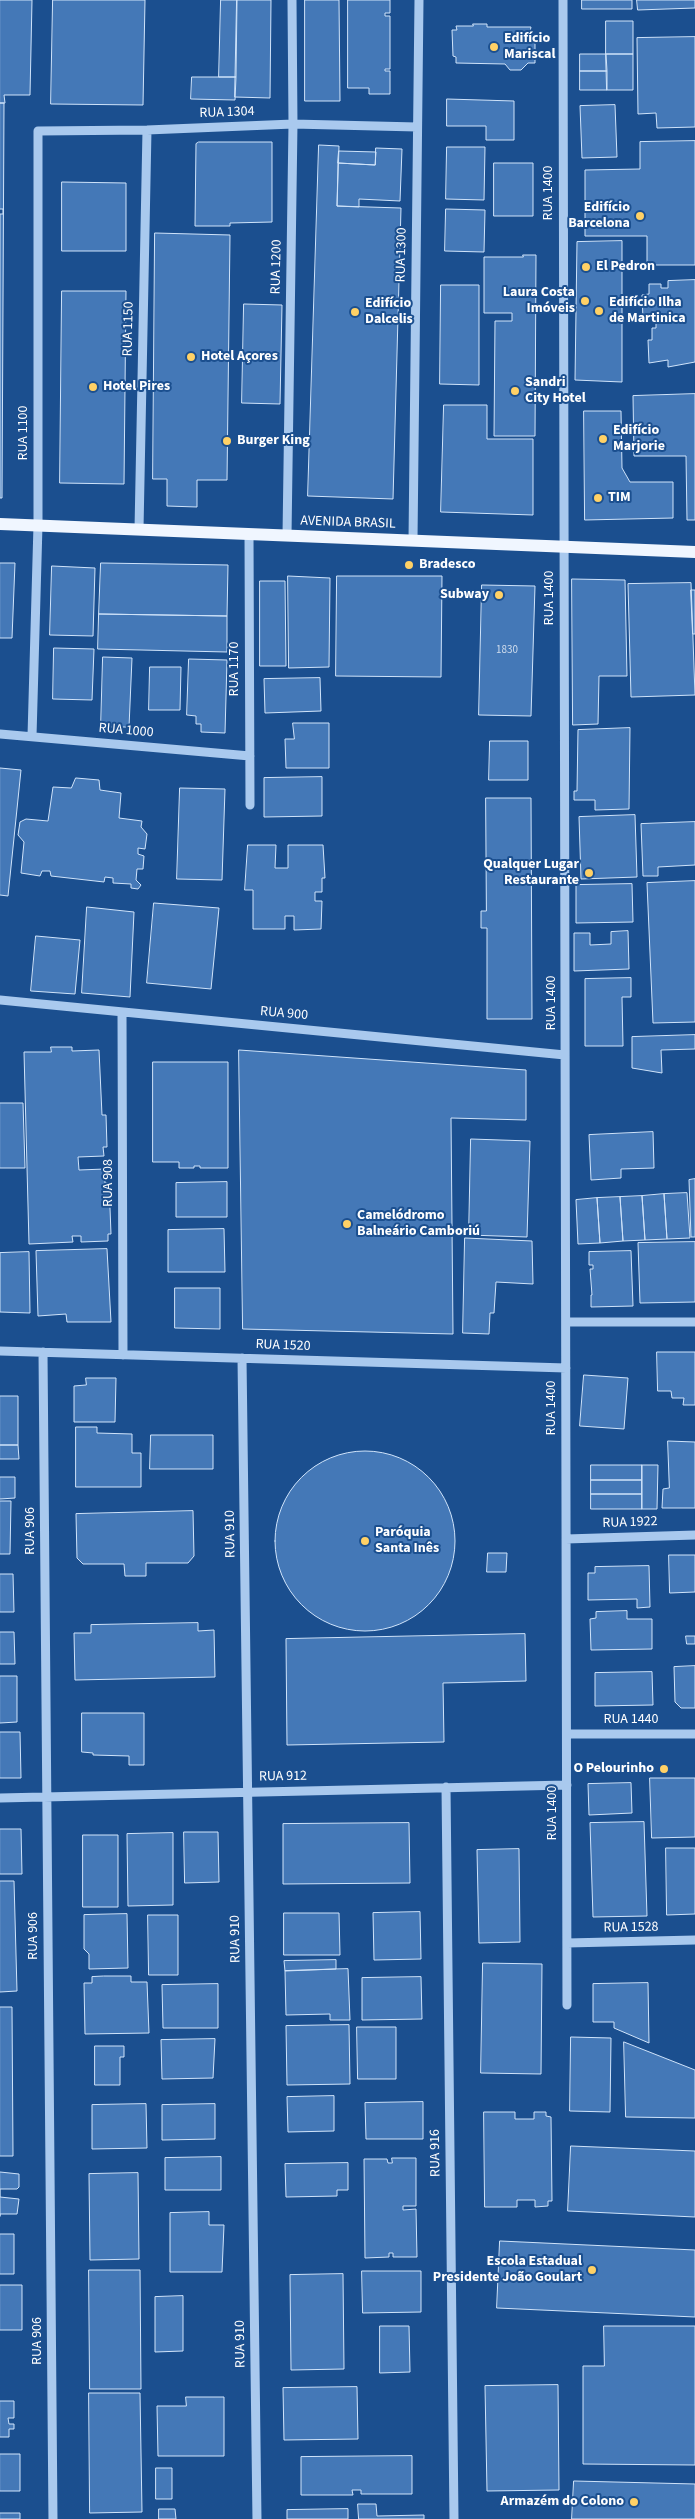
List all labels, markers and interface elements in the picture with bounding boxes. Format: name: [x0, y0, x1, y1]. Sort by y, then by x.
place label: Edifício Mariscal: [504, 31, 555, 64]
marker: Edifício Mariscal: [488, 41, 500, 53]
street label: RUA 1304: [199, 104, 255, 122]
street label: RUA 1400: [541, 165, 557, 221]
place label: Edifício Barcelona: [568, 200, 630, 232]
marker: Edifício Barcelona: [634, 210, 646, 222]
street label: RUA 1300: [393, 227, 411, 283]
street label: RUA 1200: [268, 239, 286, 295]
place label: El Pedron: [596, 259, 655, 275]
marker: El Pedron: [580, 261, 592, 273]
place label: Laura Costa Imóveis: [503, 285, 575, 318]
marker: Laura Costa Imóveis: [579, 295, 591, 307]
place label: Edifício Ilha de Martinica: [609, 295, 686, 328]
place label: Edifício Dalcelis: [365, 296, 413, 328]
street label: RUA 1150: [120, 301, 138, 357]
marker: Edifício Ilha de Martinica: [593, 305, 605, 317]
marker: Edifício Dalcelis: [349, 306, 361, 318]
place label: Hotel Açores: [201, 349, 278, 365]
marker: Hotel Açores: [185, 351, 197, 363]
place label: Sandri City Hotel: [525, 375, 586, 408]
place label: Hotel Pires: [103, 379, 170, 395]
marker: Hotel Pires: [87, 381, 99, 393]
marker: Sandri City Hotel: [509, 385, 521, 397]
street label: RUA 1100: [16, 405, 32, 461]
place label: Edifício Marjorie: [613, 423, 665, 456]
place label: Burger King: [237, 433, 310, 449]
marker: Edifício Marjorie: [597, 433, 609, 445]
marker: Burger King: [221, 435, 233, 447]
place label: TIM: [608, 490, 631, 506]
marker: TIM: [592, 492, 604, 504]
street label: AVENIDA BRASIL: [300, 513, 396, 533]
place label: Bradesco: [419, 557, 475, 573]
marker: Bradesco: [403, 559, 415, 571]
street label: RUA 1400: [542, 570, 558, 626]
place label: Subway: [440, 587, 489, 603]
marker: Subway: [493, 589, 505, 601]
street label: RUA 1170: [227, 641, 243, 697]
house number: 1830: [496, 644, 518, 658]
street label: RUA 1000: [98, 720, 154, 742]
place label: Qualquer Lugar Restaurante: [483, 857, 579, 890]
marker: Qualquer Lugar Restaurante: [583, 867, 595, 879]
street label: RUA 1400: [544, 975, 560, 1031]
street label: RUA 900: [259, 1004, 309, 1024]
street label: RUA 908: [101, 1159, 117, 1207]
place label: Camelódromo Balneário Camboriú: [357, 1208, 480, 1240]
marker: Camelódromo Balneário Camboriú: [341, 1218, 353, 1230]
street label: RUA 1520: [255, 1337, 311, 1355]
street label: RUA 1400: [544, 1380, 560, 1436]
street label: RUA 906: [23, 1507, 39, 1555]
street label: RUA 910: [222, 1510, 240, 1558]
street label: RUA 1922: [602, 1514, 658, 1532]
place label: Paróquia Santa Inês: [375, 1525, 439, 1558]
marker: Paróquia Santa Inês: [359, 1535, 371, 1547]
street label: RUA 1440: [603, 1712, 659, 1728]
place label: O Pelourinho: [573, 1761, 654, 1777]
marker: O Pelourinho: [658, 1763, 670, 1775]
street label: RUA 912: [259, 1768, 307, 1786]
street label: RUA 1400: [545, 1785, 561, 1841]
street label: RUA 906: [26, 1912, 42, 1960]
street label: RUA 910: [227, 1915, 245, 1963]
street label: RUA 1528: [603, 1919, 659, 1937]
street label: RUA 916: [427, 2129, 445, 2177]
place label: Escola Estadual Presidente João Goulart: [433, 2254, 582, 2286]
marker: Escola Estadual Presidente João Goulart: [586, 2264, 598, 2276]
street label: RUA 906: [30, 2317, 46, 2365]
street label: RUA 910: [232, 2320, 250, 2368]
place label: Armazém do Colono: [501, 2494, 624, 2510]
marker: Armazém do Colono: [628, 2496, 640, 2508]

